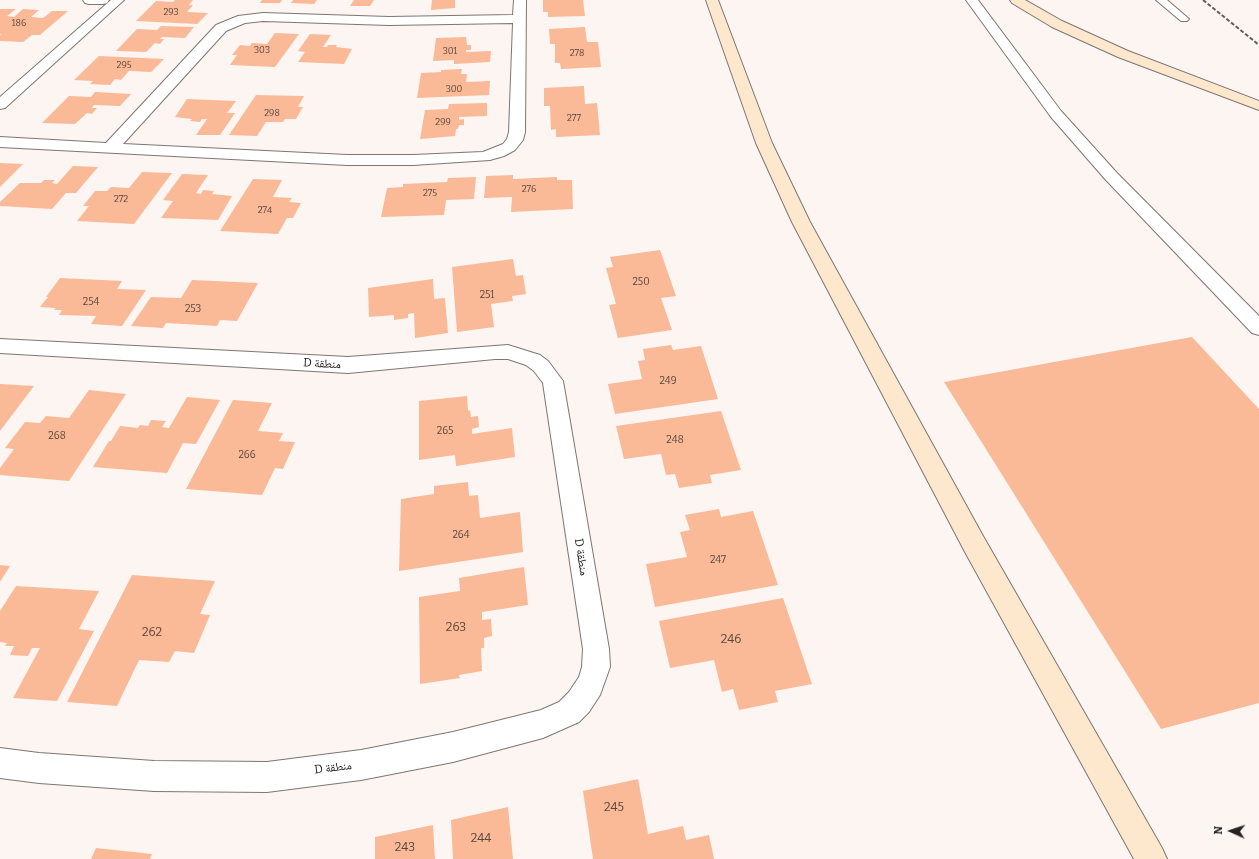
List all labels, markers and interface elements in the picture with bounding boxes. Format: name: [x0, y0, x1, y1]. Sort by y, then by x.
house number: 293: [163, 7, 179, 17]
house number: 186: [12, 18, 26, 28]
house number: 303: [254, 45, 270, 55]
house number: 301: [443, 46, 457, 56]
house number: 278: [570, 48, 584, 58]
house number: 295: [117, 60, 131, 70]
house number: 300: [446, 84, 462, 94]
house number: 298: [264, 108, 280, 118]
house number: 277: [567, 113, 581, 123]
house number: 299: [435, 117, 451, 127]
house number: 276: [522, 184, 536, 194]
house number: 275: [423, 188, 437, 198]
house number: 272: [114, 194, 128, 204]
house number: 274: [258, 205, 272, 215]
house number: 250: [632, 276, 650, 288]
house number: 251: [480, 289, 494, 301]
house number: 254: [83, 296, 99, 308]
house number: 253: [185, 303, 201, 315]
street label: D منطقة: [303, 356, 341, 372]
house number: 249: [659, 375, 677, 387]
house number: 265: [437, 425, 453, 437]
house number: 268: [48, 430, 66, 442]
house number: 248: [666, 434, 684, 446]
house number: 266: [238, 449, 256, 461]
house number: 264: [452, 529, 470, 541]
street label: D منطقة: [571, 537, 591, 577]
house number: 247: [710, 554, 726, 566]
house number: 263: [446, 621, 466, 635]
house number: 262: [142, 626, 162, 640]
house number: 246: [721, 633, 741, 647]
street label: D منطقة: [313, 759, 353, 777]
house number: 245: [604, 801, 624, 815]
north arrow: [1211, 811, 1251, 851]
text: N: [1212, 826, 1225, 835]
house number: 244: [471, 832, 491, 846]
house number: 243: [395, 841, 415, 855]

